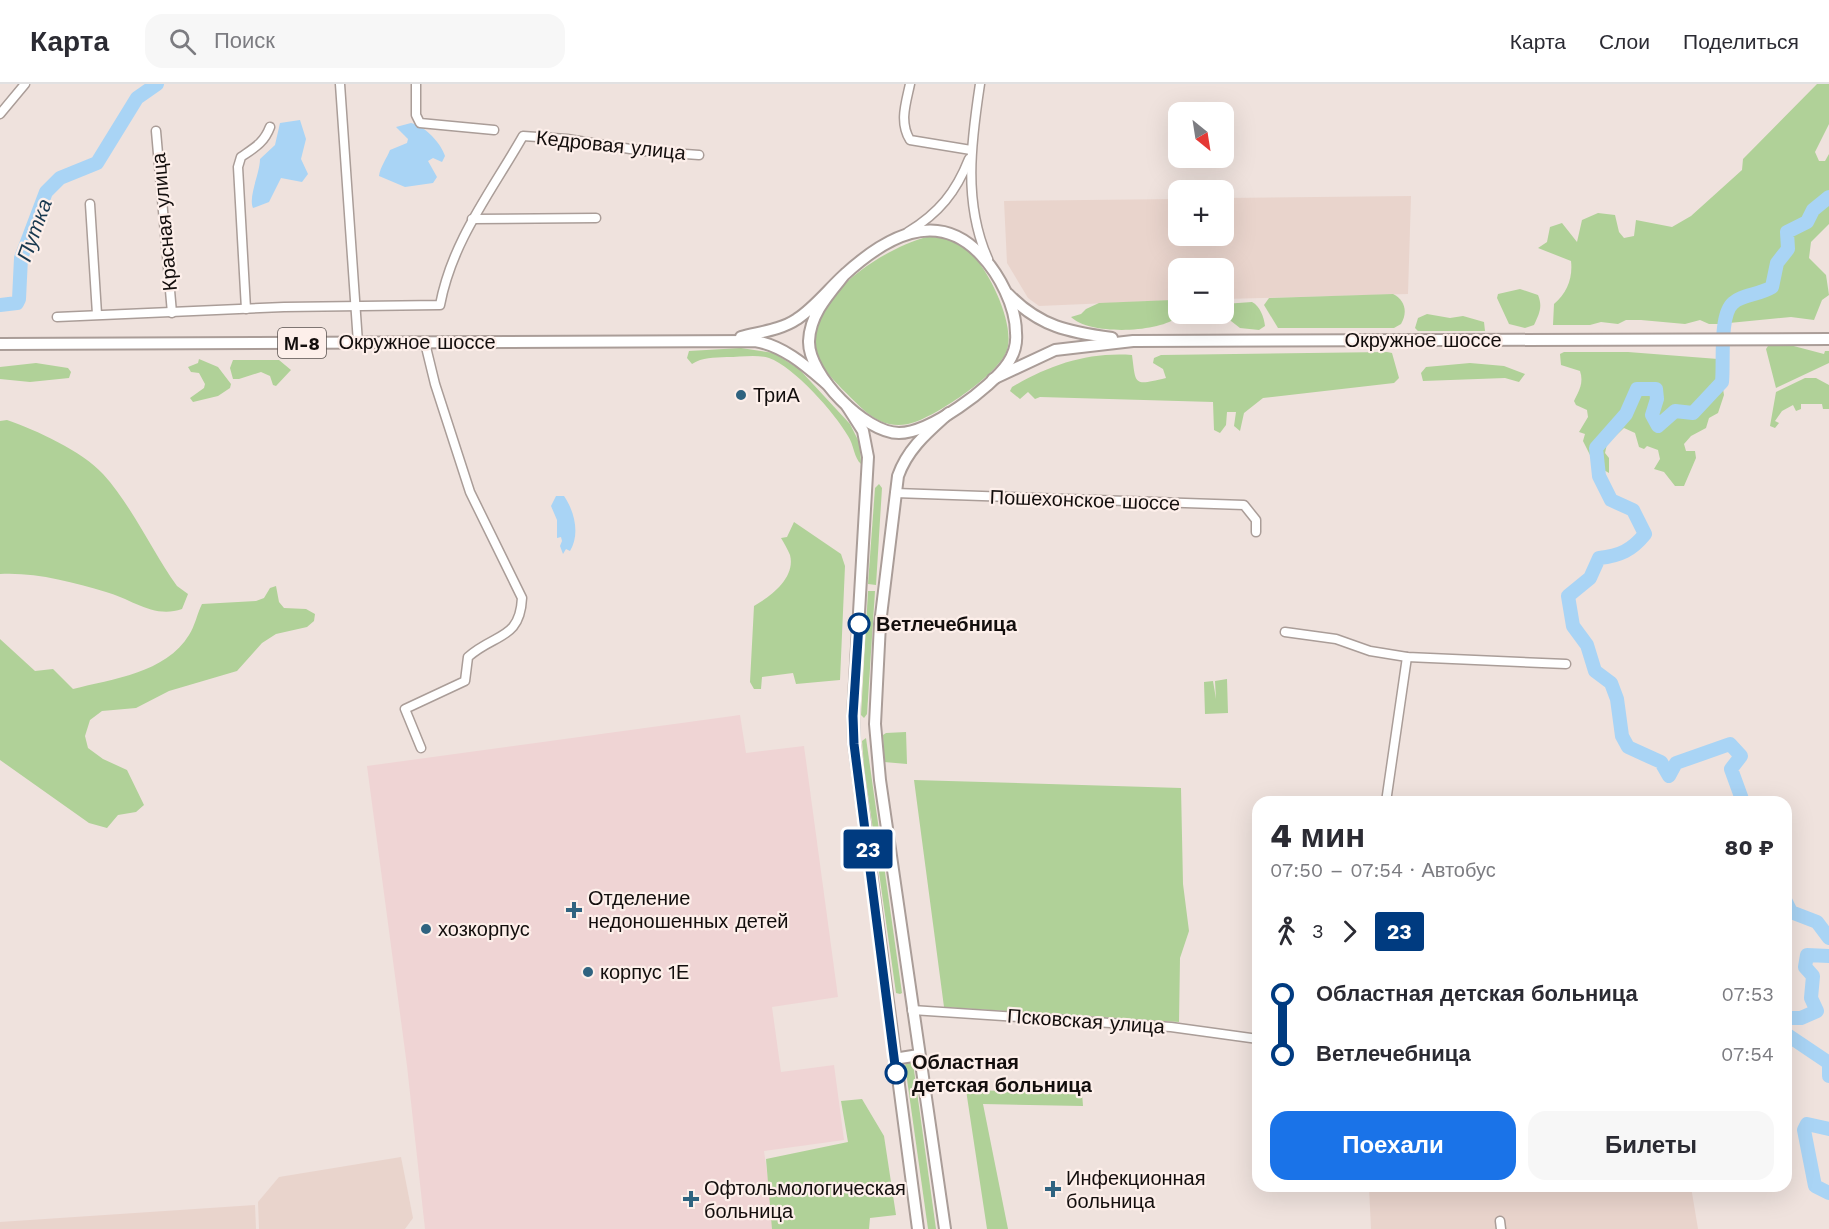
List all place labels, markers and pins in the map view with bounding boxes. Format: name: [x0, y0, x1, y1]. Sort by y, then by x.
place label: ТриА: [753, 383, 800, 407]
marker: ТриА: [734, 388, 748, 402]
place label: Ветлечебница: [876, 612, 1018, 636]
marker: Ветлечебница: [848, 613, 870, 635]
place label: Отделение недоношенных детей: [588, 886, 789, 933]
marker: Отделение недоношенных детей: [565, 901, 583, 919]
place label: хозкорпус: [438, 917, 530, 941]
marker: хозкорпус: [419, 922, 433, 936]
place label: корпус 1Е: [600, 960, 689, 984]
marker: корпус 1Е: [581, 965, 595, 979]
place label: Областная детская больница: [912, 1050, 1093, 1097]
marker: Областная детская больница: [885, 1062, 907, 1084]
place label: Инфекционная больница: [1066, 1166, 1206, 1213]
place label: Офтольмологическая больница: [704, 1176, 906, 1223]
marker: Инфекционная больница: [1044, 1180, 1062, 1198]
marker: Офтольмологическая больница: [682, 1190, 700, 1208]

